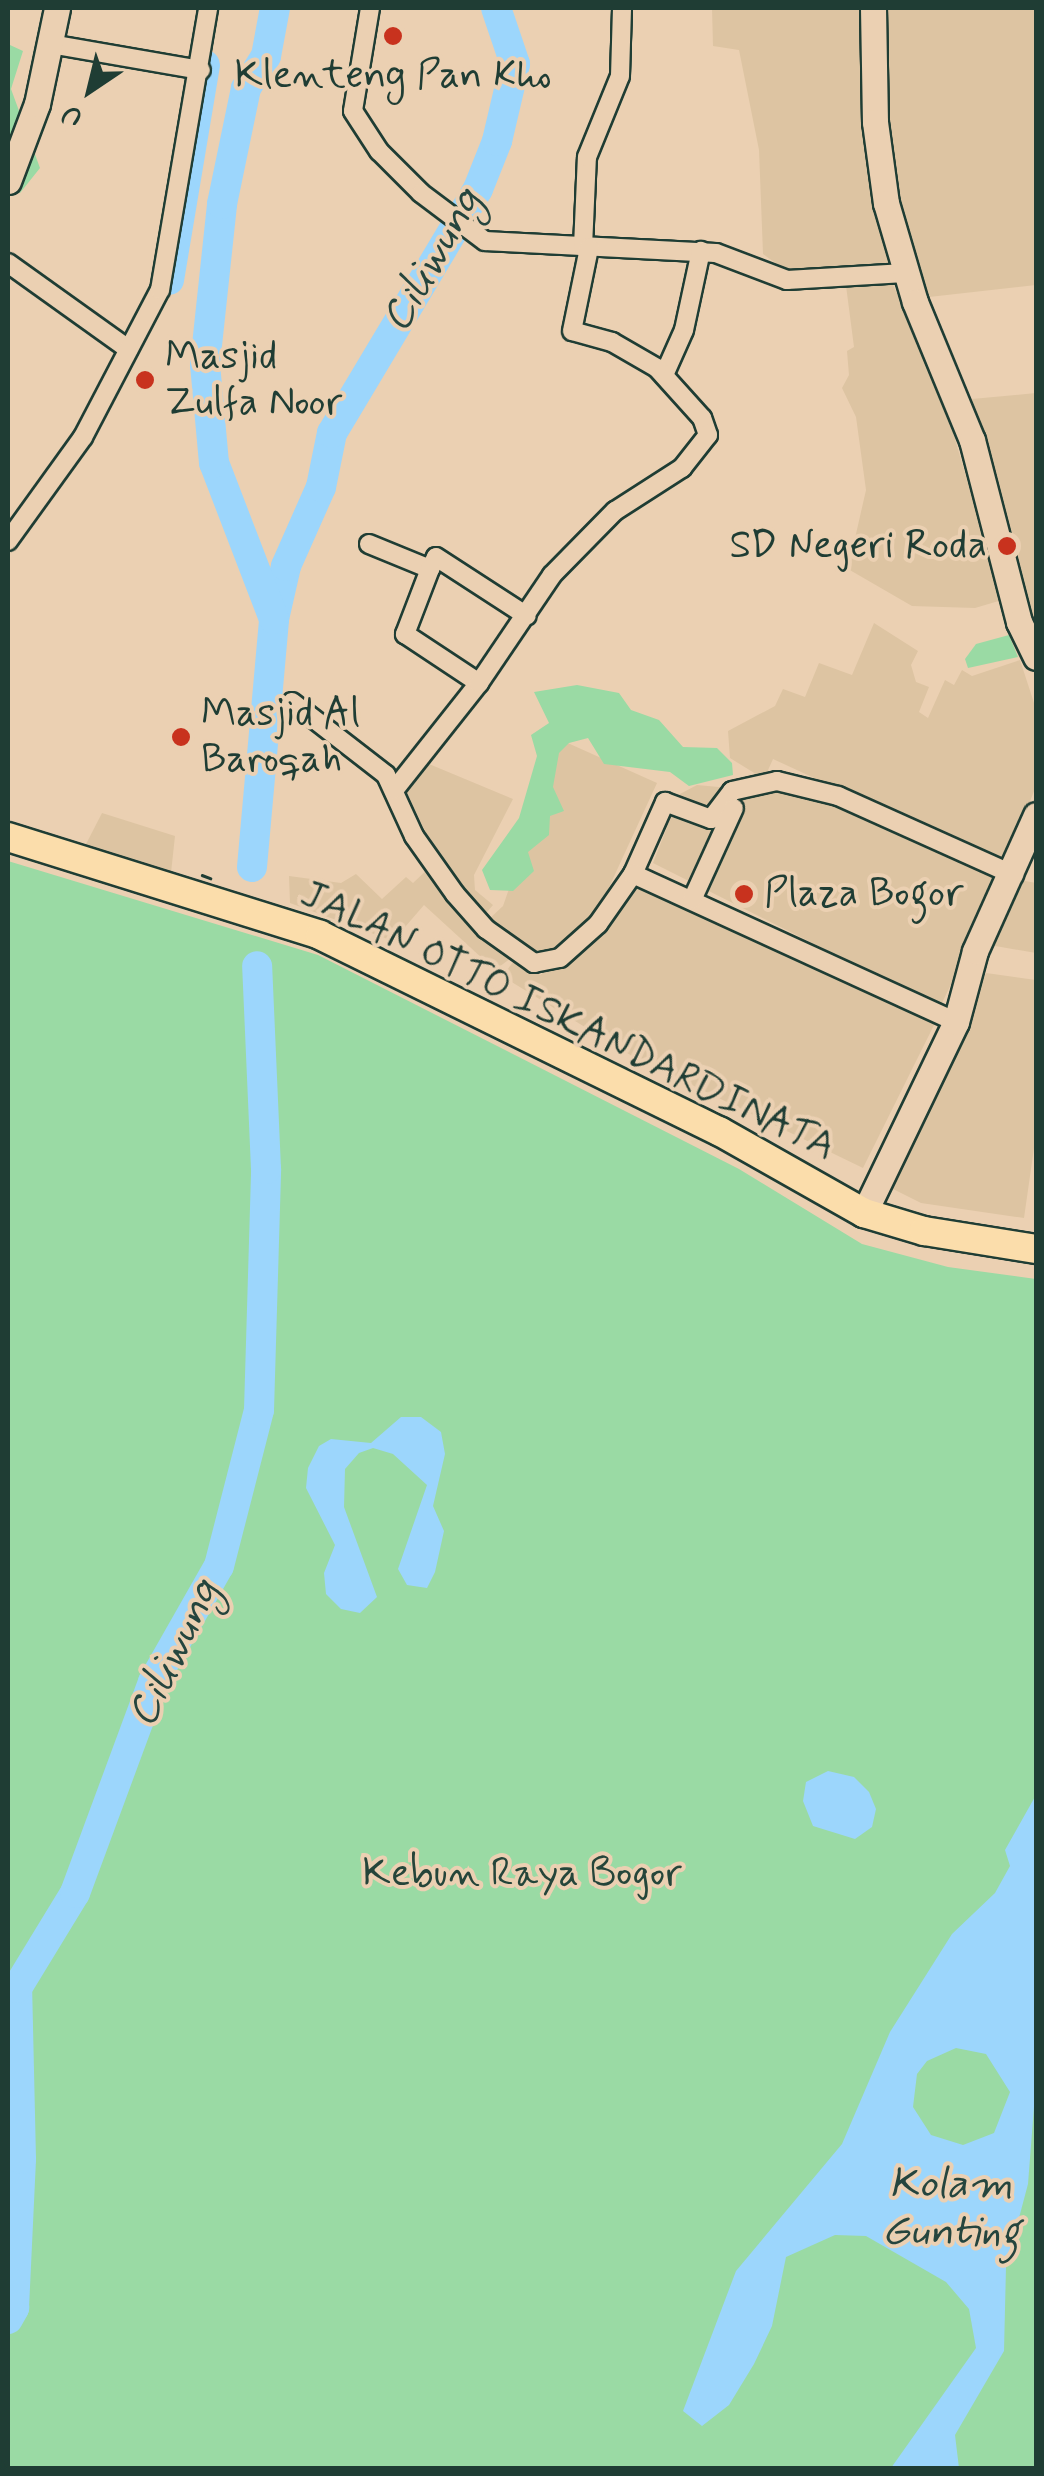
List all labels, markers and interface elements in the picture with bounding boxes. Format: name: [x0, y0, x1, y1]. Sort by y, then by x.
marker: Klenteng Pan Kho: [382, 25, 404, 47]
north arrow: [40, 40, 140, 140]
place label: Klenteng Pan Kho: [232, 52, 554, 100]
text: U: [54, 95, 91, 135]
water label: Ciliwung: [372, 181, 494, 341]
place label: Masjid Zulfa Noor: [165, 333, 343, 427]
marker: Masjid Zulfa Noor: [134, 369, 156, 391]
place label: SD Negeri Roda: [727, 522, 987, 570]
marker: SD Negeri Roda: [996, 535, 1018, 557]
place label: Masjid Al Baroqah: [201, 690, 360, 784]
marker: Masjid Al Baroqah: [170, 726, 192, 748]
place label: Plaza Bogor: [764, 870, 964, 918]
street label: JALAN OTTO ISKANDARDINATA: [294, 871, 842, 1171]
marker: Plaza Bogor: [733, 883, 755, 905]
water label: Ciliwung: [118, 1572, 232, 1736]
park label: Kebun Raya Bogor: [363, 1850, 681, 1898]
water label: Kolam Gunting: [882, 2160, 1020, 2258]

